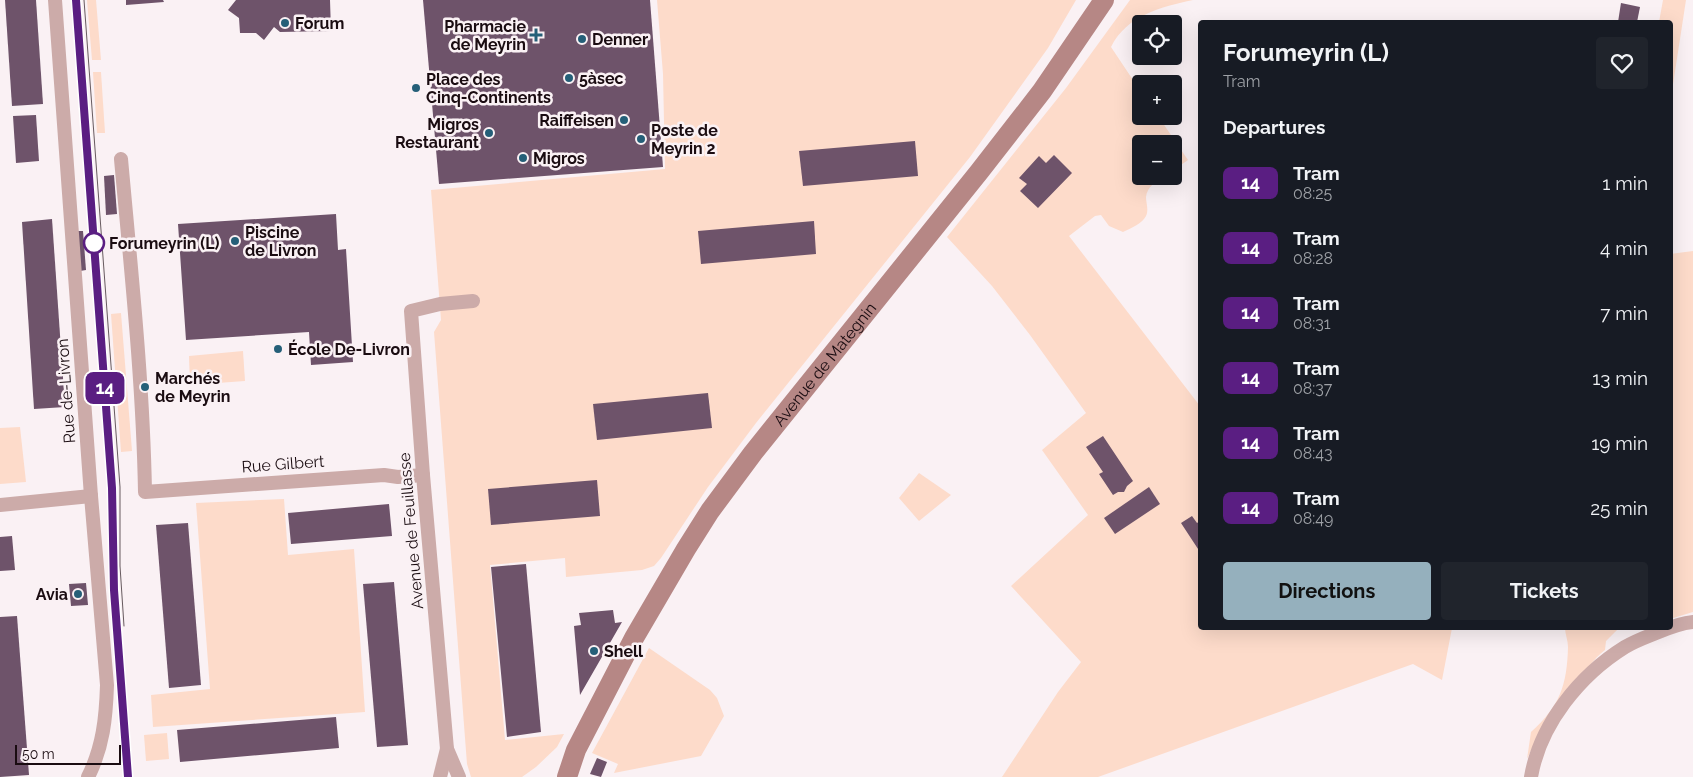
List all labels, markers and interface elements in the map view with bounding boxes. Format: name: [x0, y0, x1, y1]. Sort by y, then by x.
place label: Forum: [295, 14, 344, 33]
map controls: [1132, 15, 1182, 185]
button: locate: [1132, 15, 1182, 65]
marker: Forum: [279, 17, 291, 29]
place label: Pharmacie de Meyrin: [444, 17, 526, 54]
marker: Pharmacie de Meyrin: [530, 29, 542, 41]
place label: Denner: [592, 30, 648, 49]
marker: Denner: [576, 33, 588, 45]
button: heart: [1596, 37, 1648, 89]
text: Forumeyrin (L): [1223, 38, 1389, 67]
place label: 5àsec: [579, 69, 624, 88]
place label: Place des Cinq-Continents: [426, 70, 551, 107]
marker: 5àsec: [563, 72, 575, 84]
text: Tram: [1223, 72, 1260, 91]
button: +: [1132, 75, 1182, 125]
marker: Place des Cinq-Continents: [410, 82, 422, 94]
place label: Raiffeisen: [539, 111, 614, 130]
marker: Raiffeisen: [618, 114, 630, 126]
place label: Migros Restaurant: [395, 115, 479, 152]
text: Departures: [1223, 116, 1325, 138]
place label: Poste de Meyrin 2: [651, 121, 718, 158]
marker: Migros Restaurant: [483, 127, 495, 139]
marker: Poste de Meyrin 2: [635, 133, 647, 145]
button: −: [1132, 135, 1182, 185]
place label: Migros: [533, 149, 585, 168]
marker: Migros: [517, 152, 529, 164]
text: Tram: [1293, 162, 1340, 184]
text: 14: [1241, 172, 1260, 193]
text: 1 min: [1602, 172, 1648, 194]
text: 08:25: [1293, 184, 1332, 203]
place label: Piscine de Livron: [245, 223, 316, 260]
text: Tram: [1293, 227, 1340, 249]
marker: Forumeyrin (L): [83, 232, 105, 254]
place label: Forumeyrin (L): [109, 234, 220, 253]
marker: Piscine de Livron: [229, 235, 241, 247]
text: 14: [1241, 237, 1260, 258]
text: 4 min: [1600, 237, 1648, 259]
text: 08:28: [1293, 249, 1333, 268]
text: Tram: [1293, 292, 1340, 314]
street label: Avenue de Mategnin: [769, 298, 880, 430]
text: 14: [1241, 302, 1260, 323]
text: 7 min: [1600, 302, 1648, 324]
text: 08:31: [1293, 314, 1331, 333]
street label: Rue de-Livron: [53, 338, 79, 444]
place label: École De-Livron: [288, 339, 410, 359]
marker: École De-Livron: [272, 343, 284, 355]
text: Tram: [1293, 357, 1340, 379]
text: 14: [1241, 367, 1260, 388]
text: 13 min: [1592, 367, 1648, 389]
place label: Marchés de Meyrin: [155, 369, 231, 406]
line badge: 14: [82, 372, 128, 404]
text: 14: [95, 377, 115, 398]
text: 08:37: [1293, 379, 1332, 398]
marker: Marchés de Meyrin: [139, 381, 151, 393]
text: Tram: [1293, 422, 1340, 444]
text: 14: [1241, 432, 1260, 453]
text: 19 min: [1591, 432, 1648, 454]
text: 08:43: [1293, 444, 1333, 463]
street label: Rue Gilbert: [241, 452, 326, 476]
street label: Avenue de Feuillasse: [395, 452, 427, 610]
text: Tram: [1293, 487, 1340, 509]
text: 14: [1241, 497, 1260, 518]
text: 25 min: [1590, 497, 1648, 519]
text: 08:49: [1293, 509, 1333, 528]
button: Directions: [1223, 562, 1431, 620]
button: Tickets: [1441, 562, 1648, 620]
place label: Avia: [36, 585, 68, 604]
marker: Avia: [72, 588, 84, 600]
place label: Shell: [604, 642, 644, 661]
marker: Shell: [588, 645, 600, 657]
scale bar: [15, 742, 121, 765]
text: 50 m: [22, 746, 55, 762]

